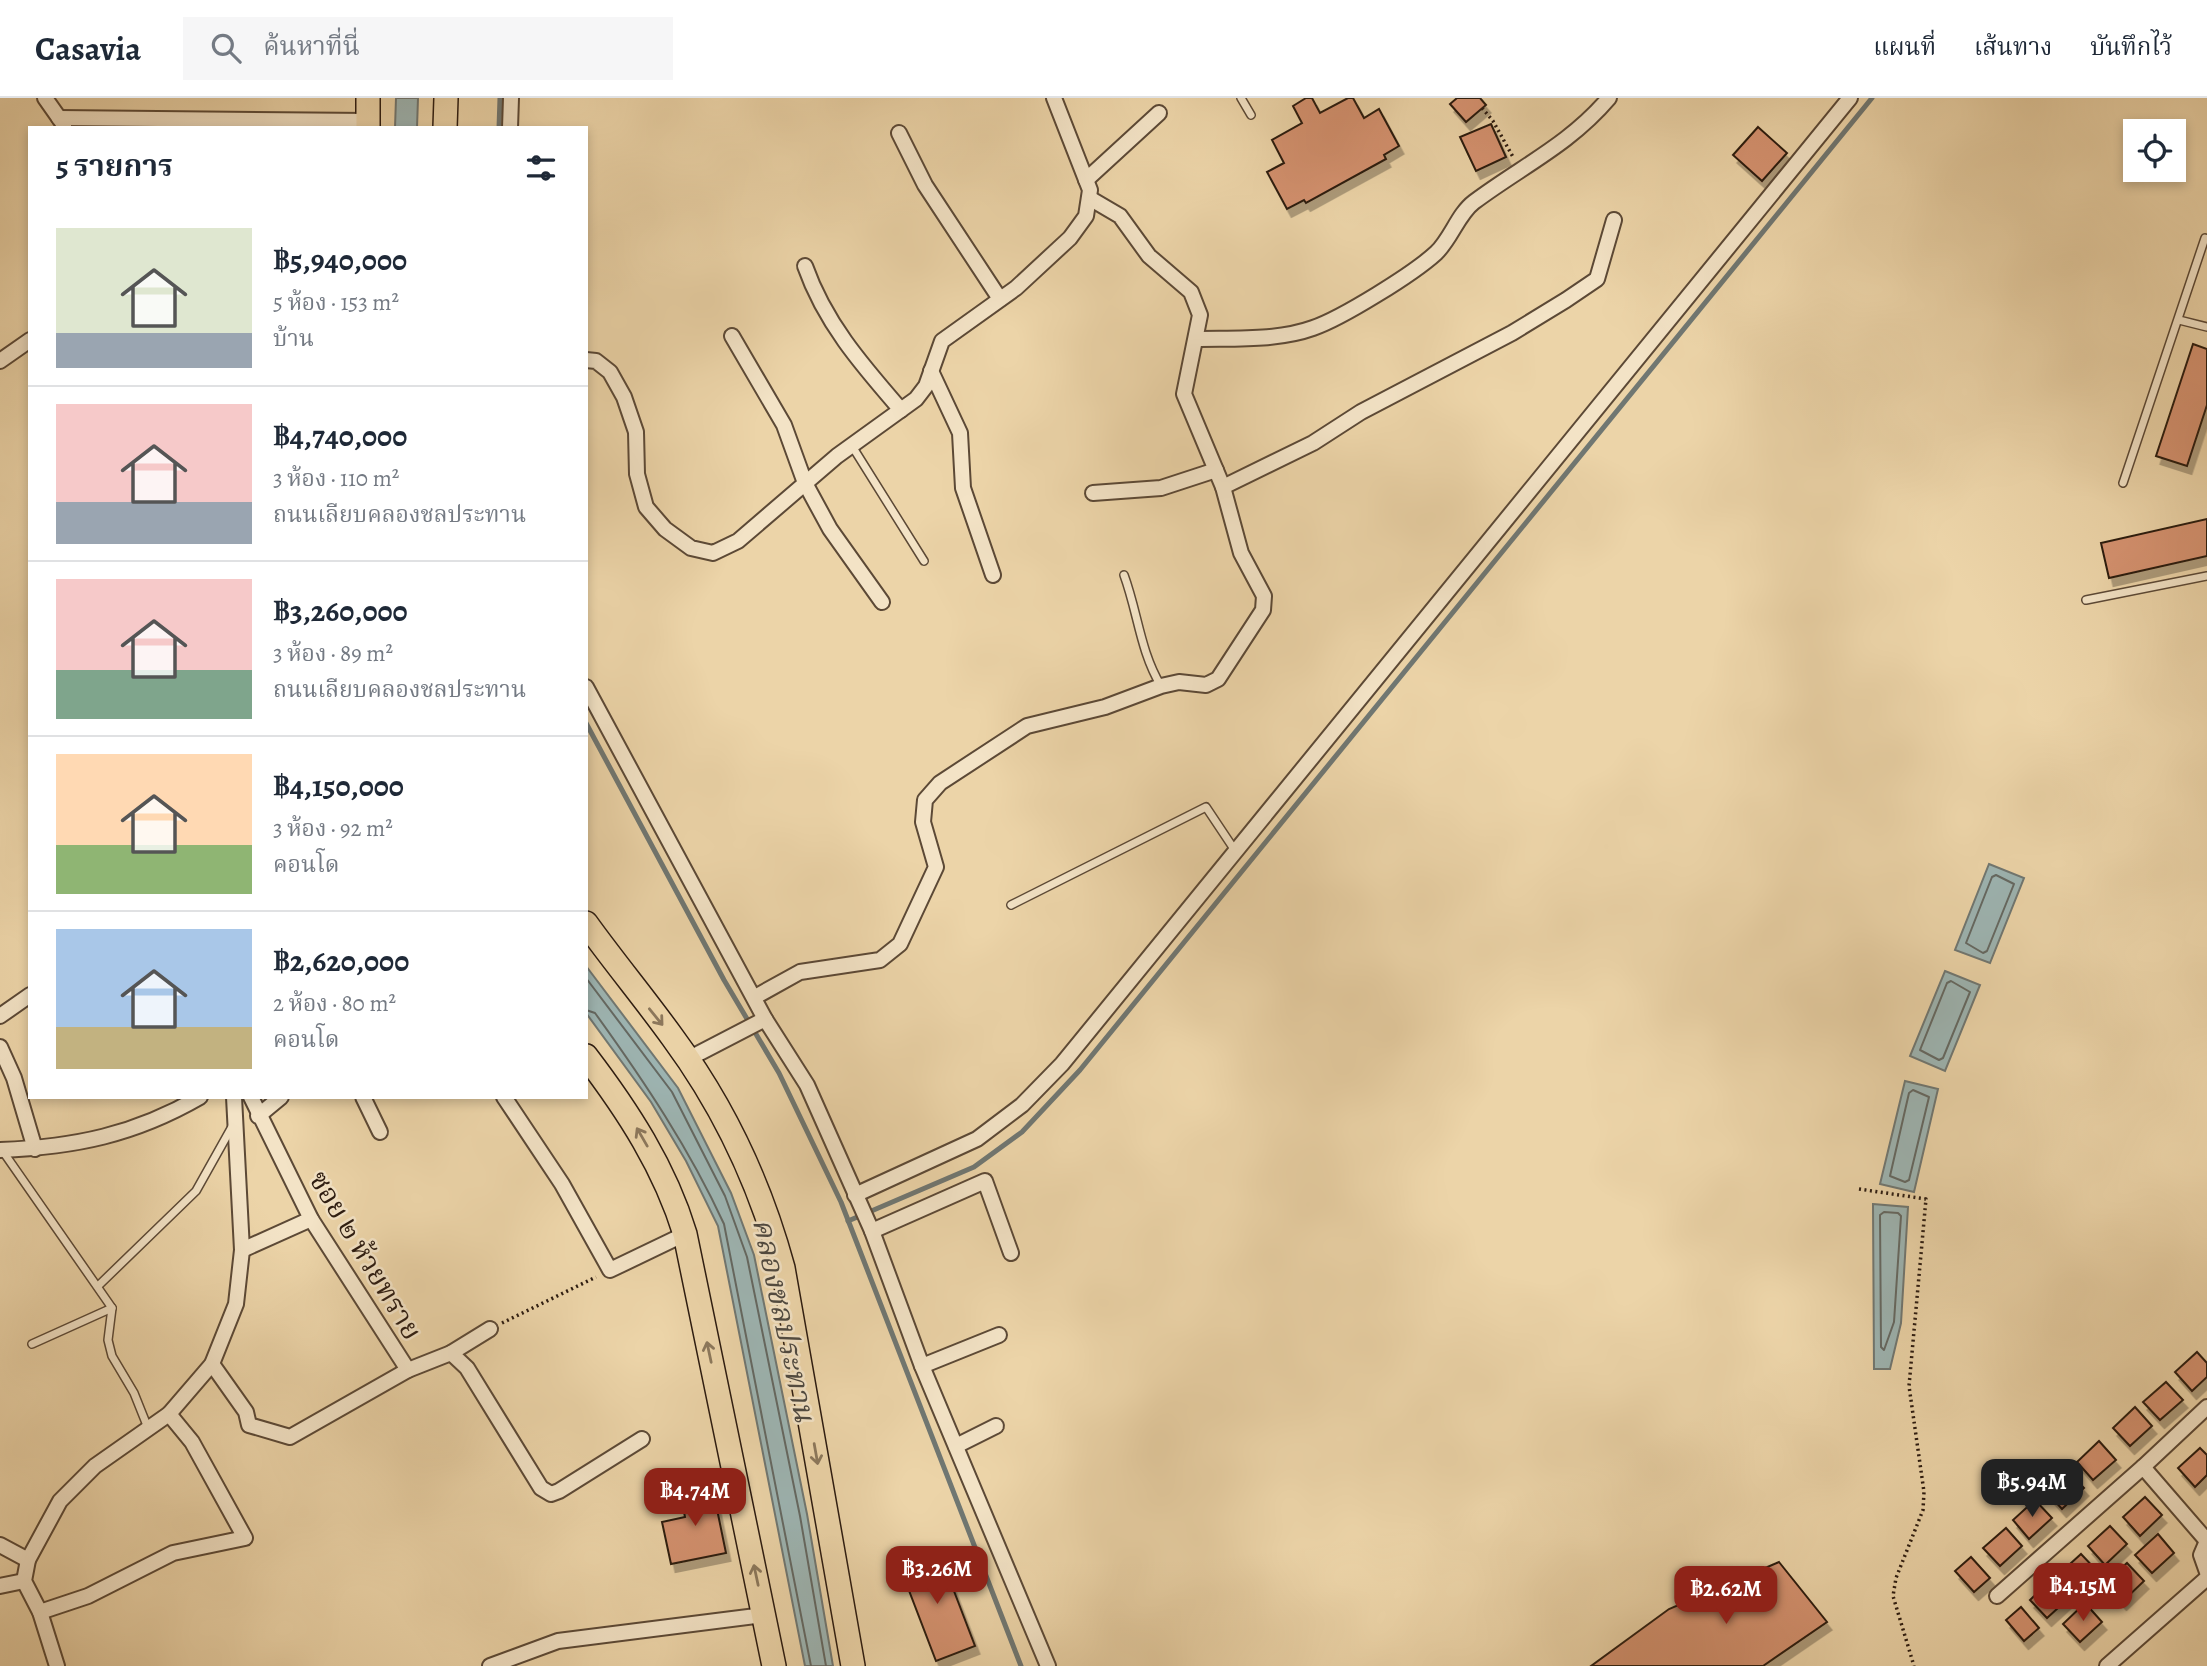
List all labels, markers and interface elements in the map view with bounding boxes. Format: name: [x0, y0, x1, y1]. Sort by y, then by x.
search box: [183, 17, 673, 80]
text: Casavia: [35, 26, 141, 71]
icon: search: [207, 29, 245, 67]
text: ค้นหาที่นี่: [263, 29, 360, 64]
text: แผนที่: [1873, 31, 1936, 63]
text: เส้นทาง: [1974, 31, 2052, 63]
text: บันทึกไว้: [2090, 31, 2172, 63]
map controls: [2123, 119, 2186, 182]
button: locate: [2123, 119, 2186, 182]
text: 5 รายการ: [56, 146, 173, 186]
icon: filters: [522, 149, 560, 187]
text: ฿5,940,000: [273, 240, 407, 280]
icon: home: [112, 256, 196, 340]
text: 5 ห้อง · 153 m²: [273, 287, 399, 318]
text: บ้าน: [273, 323, 314, 354]
text: ฿4,740,000: [273, 416, 407, 456]
icon: home: [112, 432, 196, 516]
text: 3 ห้อง · 110 m²: [273, 463, 399, 494]
text: ถนนเลียบคลองชลประทาน: [273, 499, 526, 530]
text: ฿3,260,000: [273, 591, 408, 631]
icon: home: [112, 607, 196, 691]
text: 3 ห้อง · 89 m²: [273, 638, 393, 669]
text: ถนนเลียบคลองชลประทาน: [273, 674, 526, 705]
text: ฿4,150,000: [273, 766, 404, 806]
icon: home: [112, 782, 196, 866]
text: 3 ห้อง · 92 m²: [273, 813, 393, 844]
text: คอนโด: [273, 849, 340, 880]
text: ฿2,620,000: [273, 941, 409, 981]
icon: home: [112, 957, 196, 1041]
text: 2 ห้อง · 80 m²: [273, 988, 396, 1019]
one-way arrow: [649, 1007, 664, 1025]
text: คอนโด: [273, 1024, 340, 1055]
one-way arrow: [635, 1127, 648, 1148]
street label: ซอย ๒ ห้วยทราย: [300, 1164, 431, 1347]
water label: คลองชลประทาน: [743, 1214, 825, 1426]
one-way arrow: [702, 1341, 716, 1364]
one-way arrow: [810, 1442, 823, 1465]
pin: ฿5.94M: [1975, 1460, 2089, 1519]
text: ฿5.94M: [1997, 1466, 2067, 1497]
pin: ฿4.74M: [638, 1468, 752, 1528]
text: ฿4.74M: [660, 1475, 730, 1506]
pin: ฿3.26M: [880, 1546, 994, 1606]
text: ฿3.26M: [902, 1553, 972, 1584]
one-way arrow: [748, 1564, 762, 1587]
pin: ฿4.15M: [2026, 1564, 2140, 1623]
pin: ฿2.62M: [1669, 1566, 1783, 1626]
text: ฿4.15M: [2049, 1570, 2117, 1601]
text: ฿2.62M: [1690, 1573, 1762, 1604]

